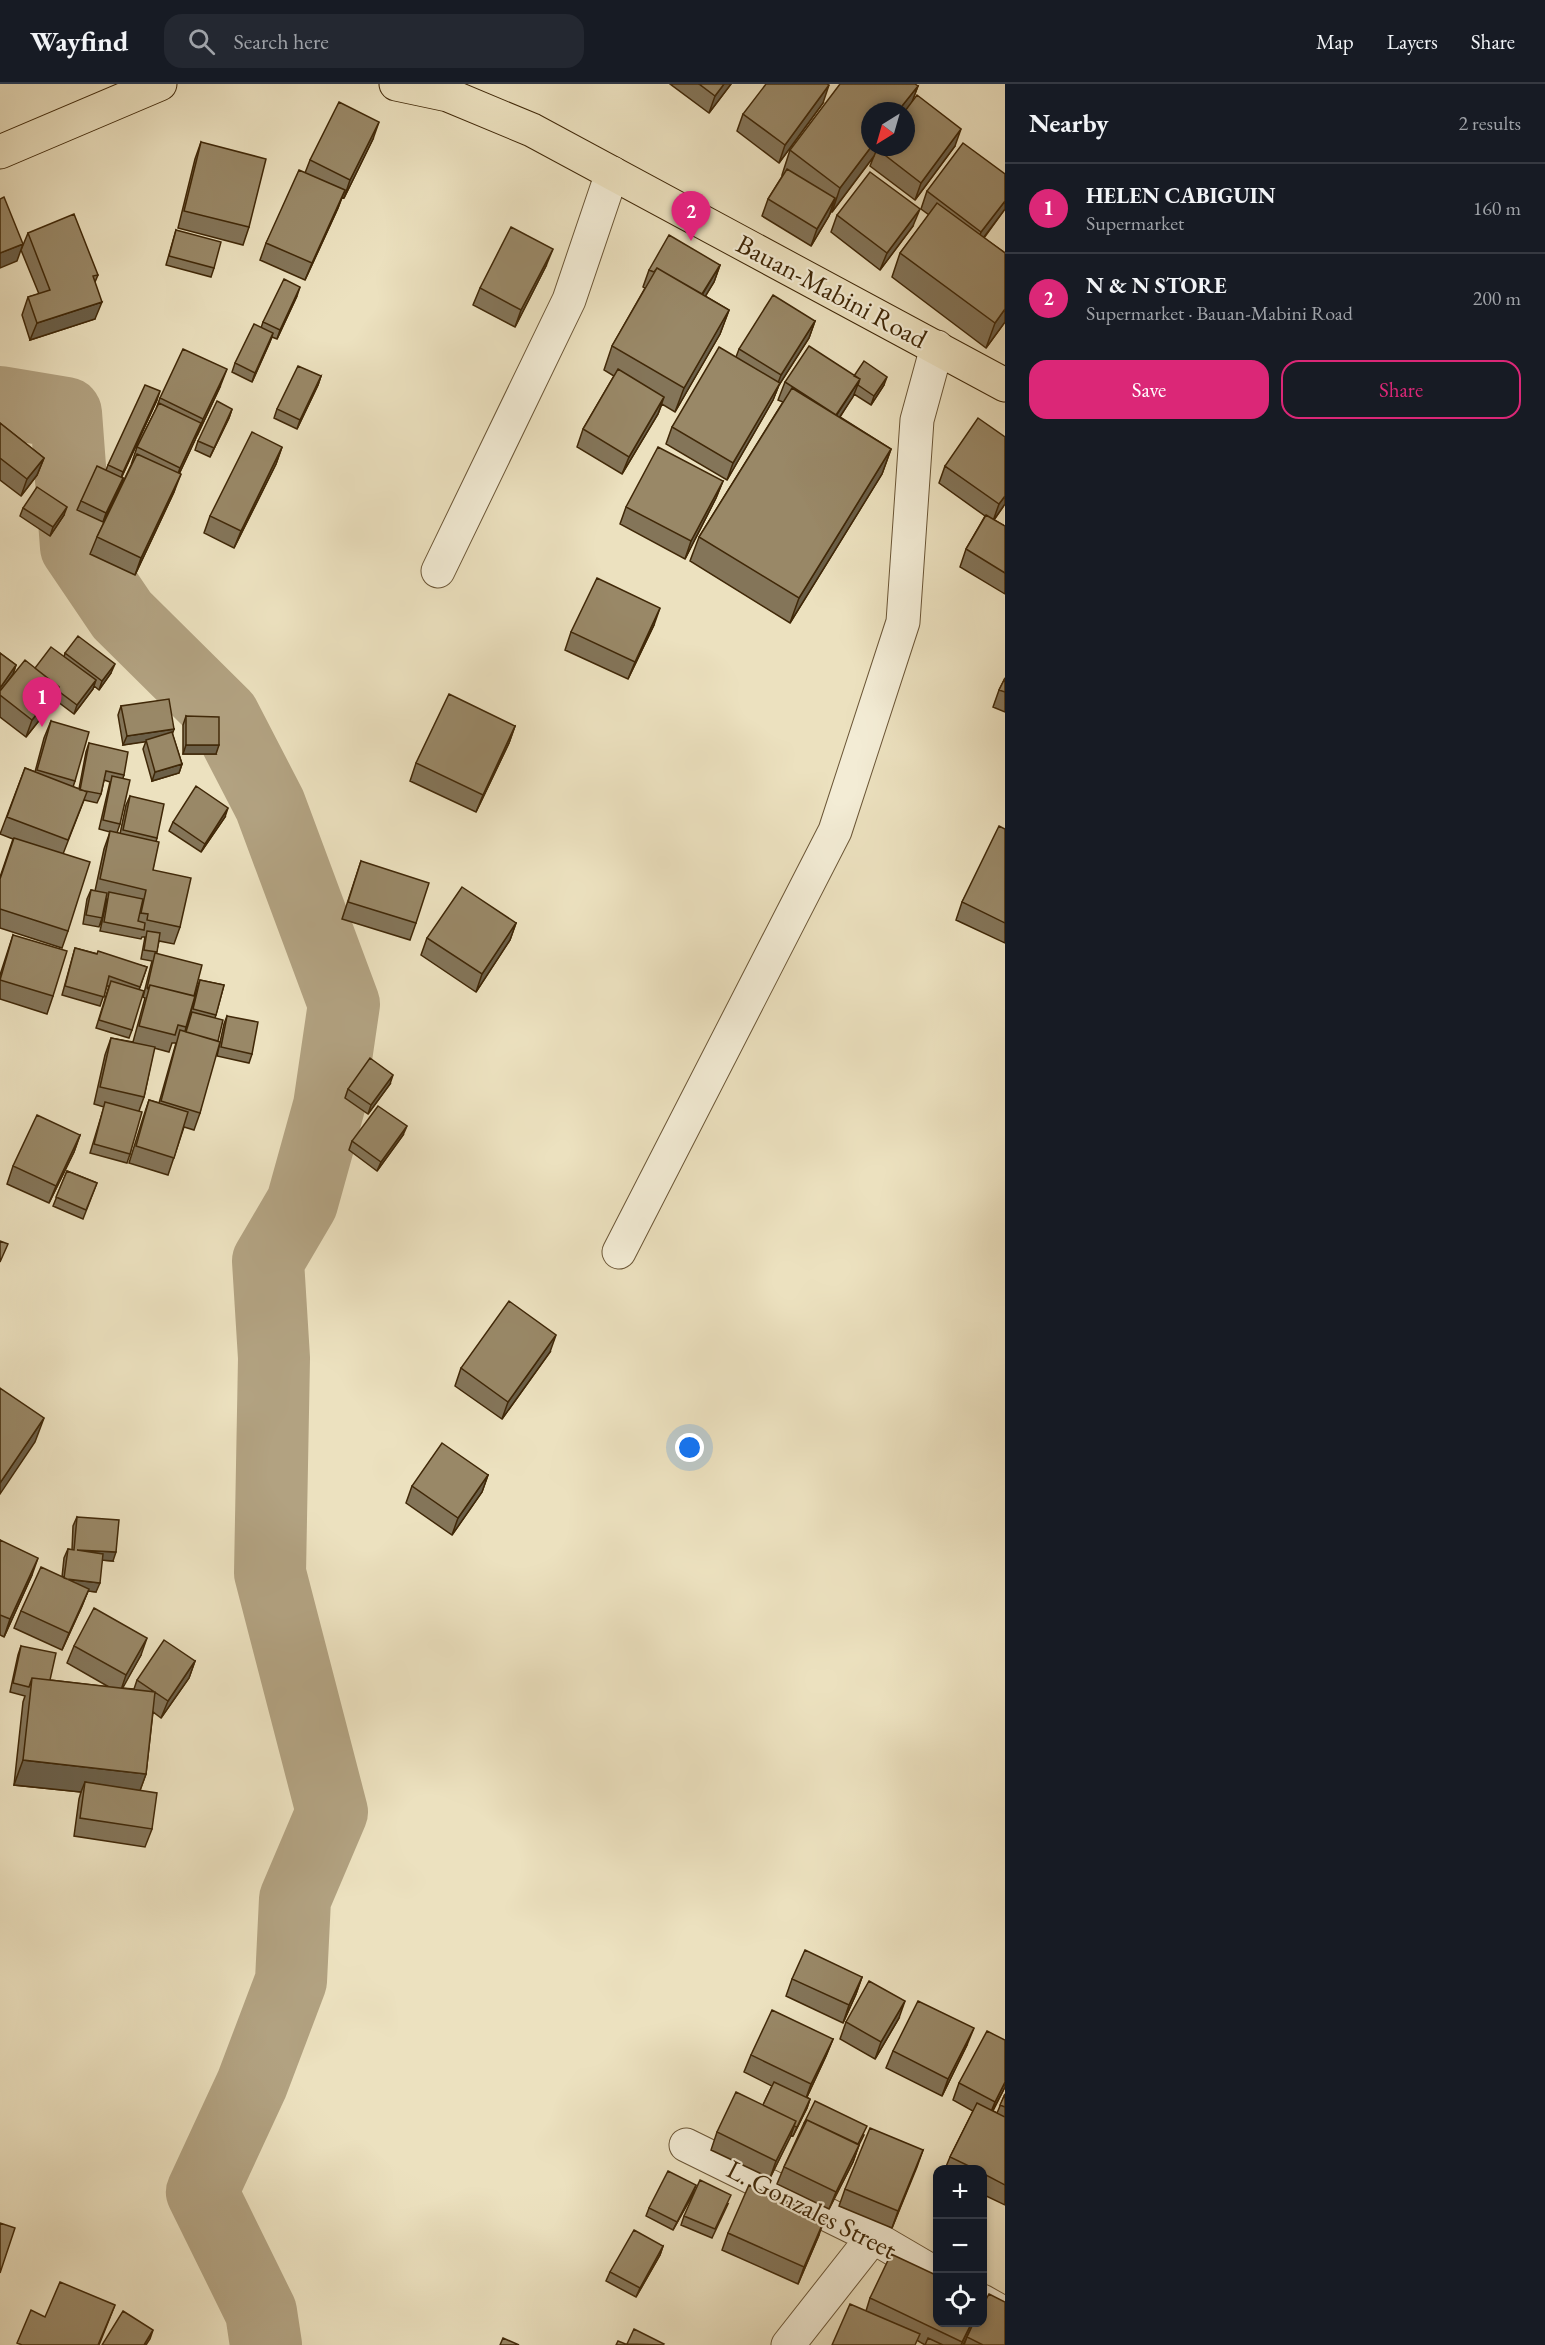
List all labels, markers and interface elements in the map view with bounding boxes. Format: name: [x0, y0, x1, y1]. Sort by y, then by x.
search box: [164, 14, 584, 68]
text: Wayfind: [30, 23, 128, 59]
icon: search: [185, 25, 218, 58]
text: Search here: [233, 27, 329, 56]
text: Map: [1316, 28, 1354, 55]
text: Layers: [1387, 28, 1438, 55]
text: Share: [1471, 28, 1515, 55]
north arrow: [861, 102, 915, 156]
text: Nearby: [1029, 106, 1109, 140]
text: 2 results: [1458, 110, 1521, 136]
text: HELEN CABIGUIN: [1086, 181, 1276, 210]
pin: 2: [672, 192, 710, 241]
text: 1: [1043, 195, 1054, 221]
text: 160 m: [1473, 195, 1521, 221]
text: Supermarket: [1086, 210, 1184, 236]
street label: Bauan-Mabini Road: [731, 226, 934, 356]
text: N & N STORE: [1086, 271, 1227, 300]
text: 2: [1043, 285, 1054, 311]
text: 200 m: [1473, 285, 1521, 311]
text: Supermarket · Bauan-Mabini Road: [1086, 300, 1353, 326]
button: Save: [1029, 360, 1269, 419]
button: Share: [1281, 360, 1521, 419]
pin: 1: [22, 678, 62, 727]
your location: [675, 1433, 704, 1462]
street label: L. Gonzales Street: [721, 2151, 903, 2267]
map controls: [933, 2165, 987, 2327]
button: +: [933, 2165, 987, 2219]
button: −: [933, 2219, 987, 2273]
button: locate: [933, 2273, 987, 2327]

